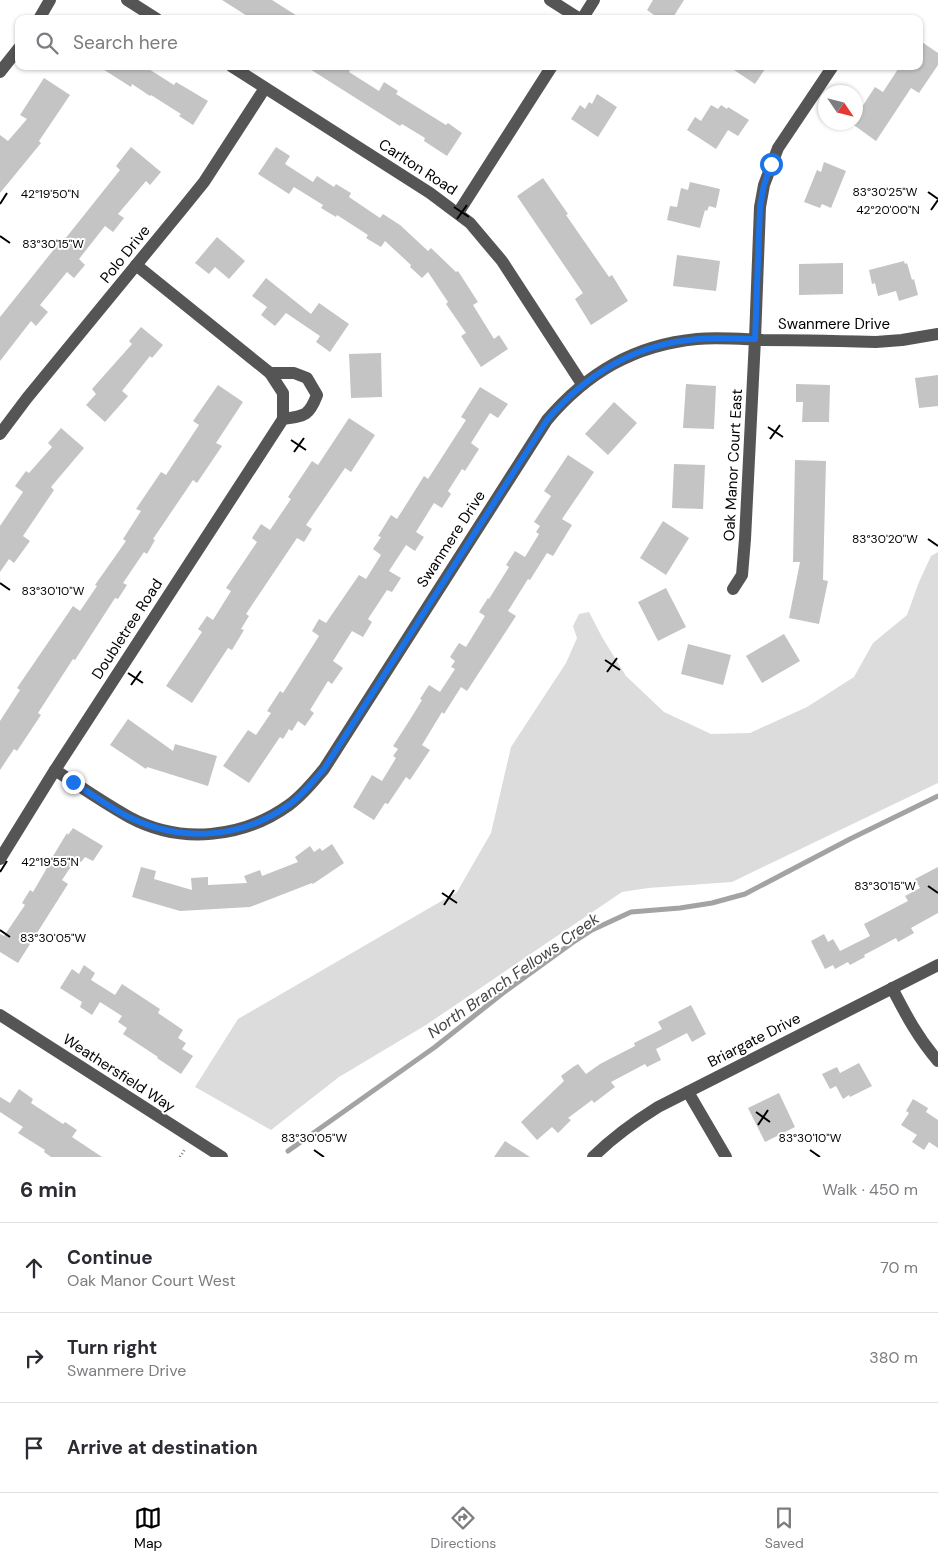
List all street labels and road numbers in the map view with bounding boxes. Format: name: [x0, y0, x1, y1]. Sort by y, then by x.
street label: Carlton Road: [375, 134, 461, 200]
street label: Polo Drive: [96, 221, 154, 287]
street label: Swanmere Drive: [778, 314, 890, 334]
street label: Oak Manor Court East: [719, 388, 747, 542]
street label: Swanmere Drive: [412, 487, 490, 591]
street label: Doubletree Road: [87, 575, 167, 683]
street label: Briargate Drive: [704, 1008, 804, 1072]
street label: Weathersfield Way: [59, 1029, 180, 1117]

